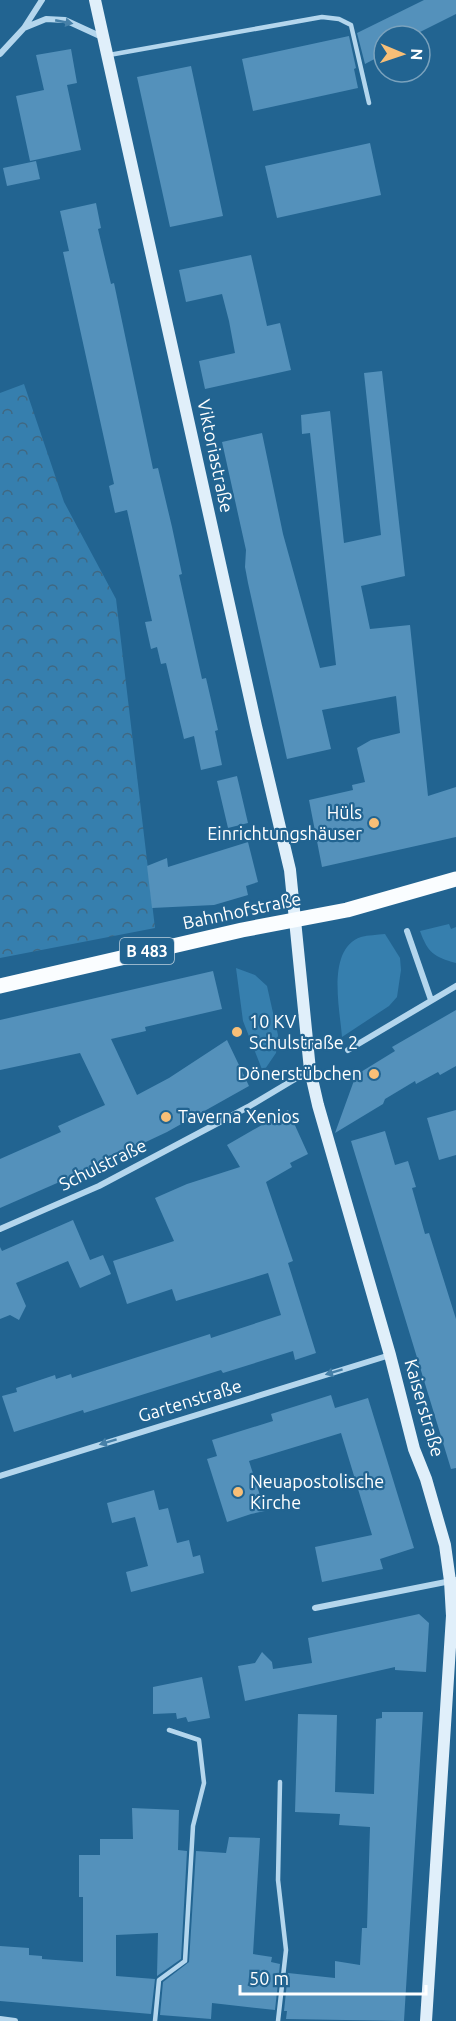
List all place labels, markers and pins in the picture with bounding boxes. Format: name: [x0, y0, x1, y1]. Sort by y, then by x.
place label: Hüls Einrichtungshäuser: [207, 802, 362, 843]
marker: Hüls Einrichtungshäuser: [367, 816, 381, 830]
place label: 10 KV Schulstraße 2: [249, 1011, 358, 1052]
marker: 10 KV Schulstraße 2: [230, 1025, 244, 1039]
place label: Dönerstübchen: [237, 1063, 362, 1083]
marker: Dönerstübchen: [367, 1067, 381, 1081]
place label: Taverna Xenios: [178, 1106, 300, 1126]
marker: Taverna Xenios: [159, 1110, 173, 1124]
place label: Neuapostolische Kirche: [250, 1471, 384, 1512]
marker: Neuapostolische Kirche: [231, 1485, 245, 1499]

